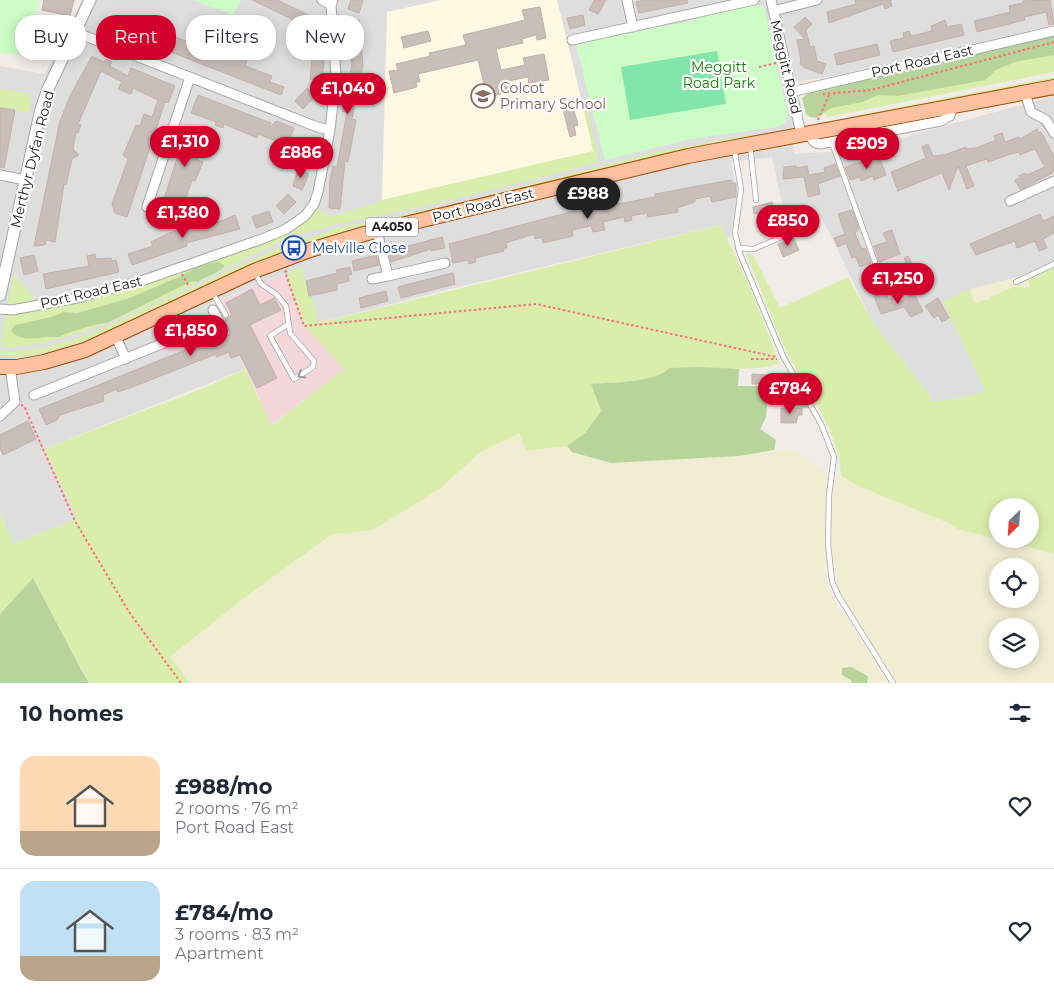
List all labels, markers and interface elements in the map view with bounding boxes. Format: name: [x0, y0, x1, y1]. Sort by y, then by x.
chip: Buy: [15, 15, 86, 60]
chip: Rent: [96, 15, 176, 60]
chip: Filters: [186, 15, 276, 60]
chip: New: [286, 15, 364, 60]
street label: Meggitt Road: [766, 18, 806, 116]
street label: Port Road East: [869, 40, 975, 81]
park label: Meggitt Road Park: [683, 58, 756, 92]
pin: £1,040: [307, 72, 389, 115]
text: £1,040: [321, 79, 375, 98]
place label: Colcot Primary School: [500, 79, 606, 113]
school or university icon: Colcot Primary School: [470, 83, 496, 109]
street label: Merthyr Dyfan Road: [6, 88, 58, 230]
pin: £1,310: [144, 126, 226, 168]
pin: £909: [837, 128, 897, 170]
text: £1,310: [161, 132, 209, 151]
text: £909: [846, 134, 888, 153]
pin: £886: [271, 136, 331, 179]
text: £886: [280, 143, 322, 162]
pin: £988: [558, 178, 618, 220]
street label: Port Road East: [430, 184, 536, 226]
text: £988: [567, 184, 609, 203]
pin: £1,380: [142, 196, 224, 239]
text: £1,380: [157, 203, 209, 222]
pin: £850: [758, 204, 818, 247]
text: £850: [767, 211, 809, 230]
road number: A4050: [366, 218, 418, 236]
bus stop icon: Melville Close: [281, 235, 307, 261]
place label: Melville Close: [312, 239, 406, 257]
pin: £1,250: [857, 262, 939, 305]
text: £1,250: [872, 269, 924, 288]
street label: Port Road East: [38, 271, 144, 312]
pin: £1,850: [150, 314, 232, 357]
text: £1,850: [165, 321, 217, 340]
one-way arrow: [297, 368, 306, 378]
pin: £784: [760, 372, 820, 415]
text: £784: [769, 379, 811, 398]
north arrow: [989, 498, 1039, 548]
map controls: [989, 498, 1039, 668]
button: locate: [989, 558, 1039, 608]
button: layers: [989, 618, 1039, 668]
icon: filters: [1006, 699, 1034, 727]
text: 10 homes: [20, 701, 123, 726]
text: £988/mo: [175, 774, 272, 799]
icon: home: [60, 776, 120, 836]
icon: heart: [1006, 792, 1034, 820]
text: 2 rooms · 76 m²: [175, 799, 299, 818]
text: Port Road East: [175, 818, 294, 837]
text: £784/mo: [175, 900, 273, 925]
icon: home: [60, 901, 120, 961]
icon: heart: [1006, 917, 1034, 945]
text: 3 rooms · 83 m²: [175, 925, 299, 944]
text: Apartment: [175, 944, 264, 963]

